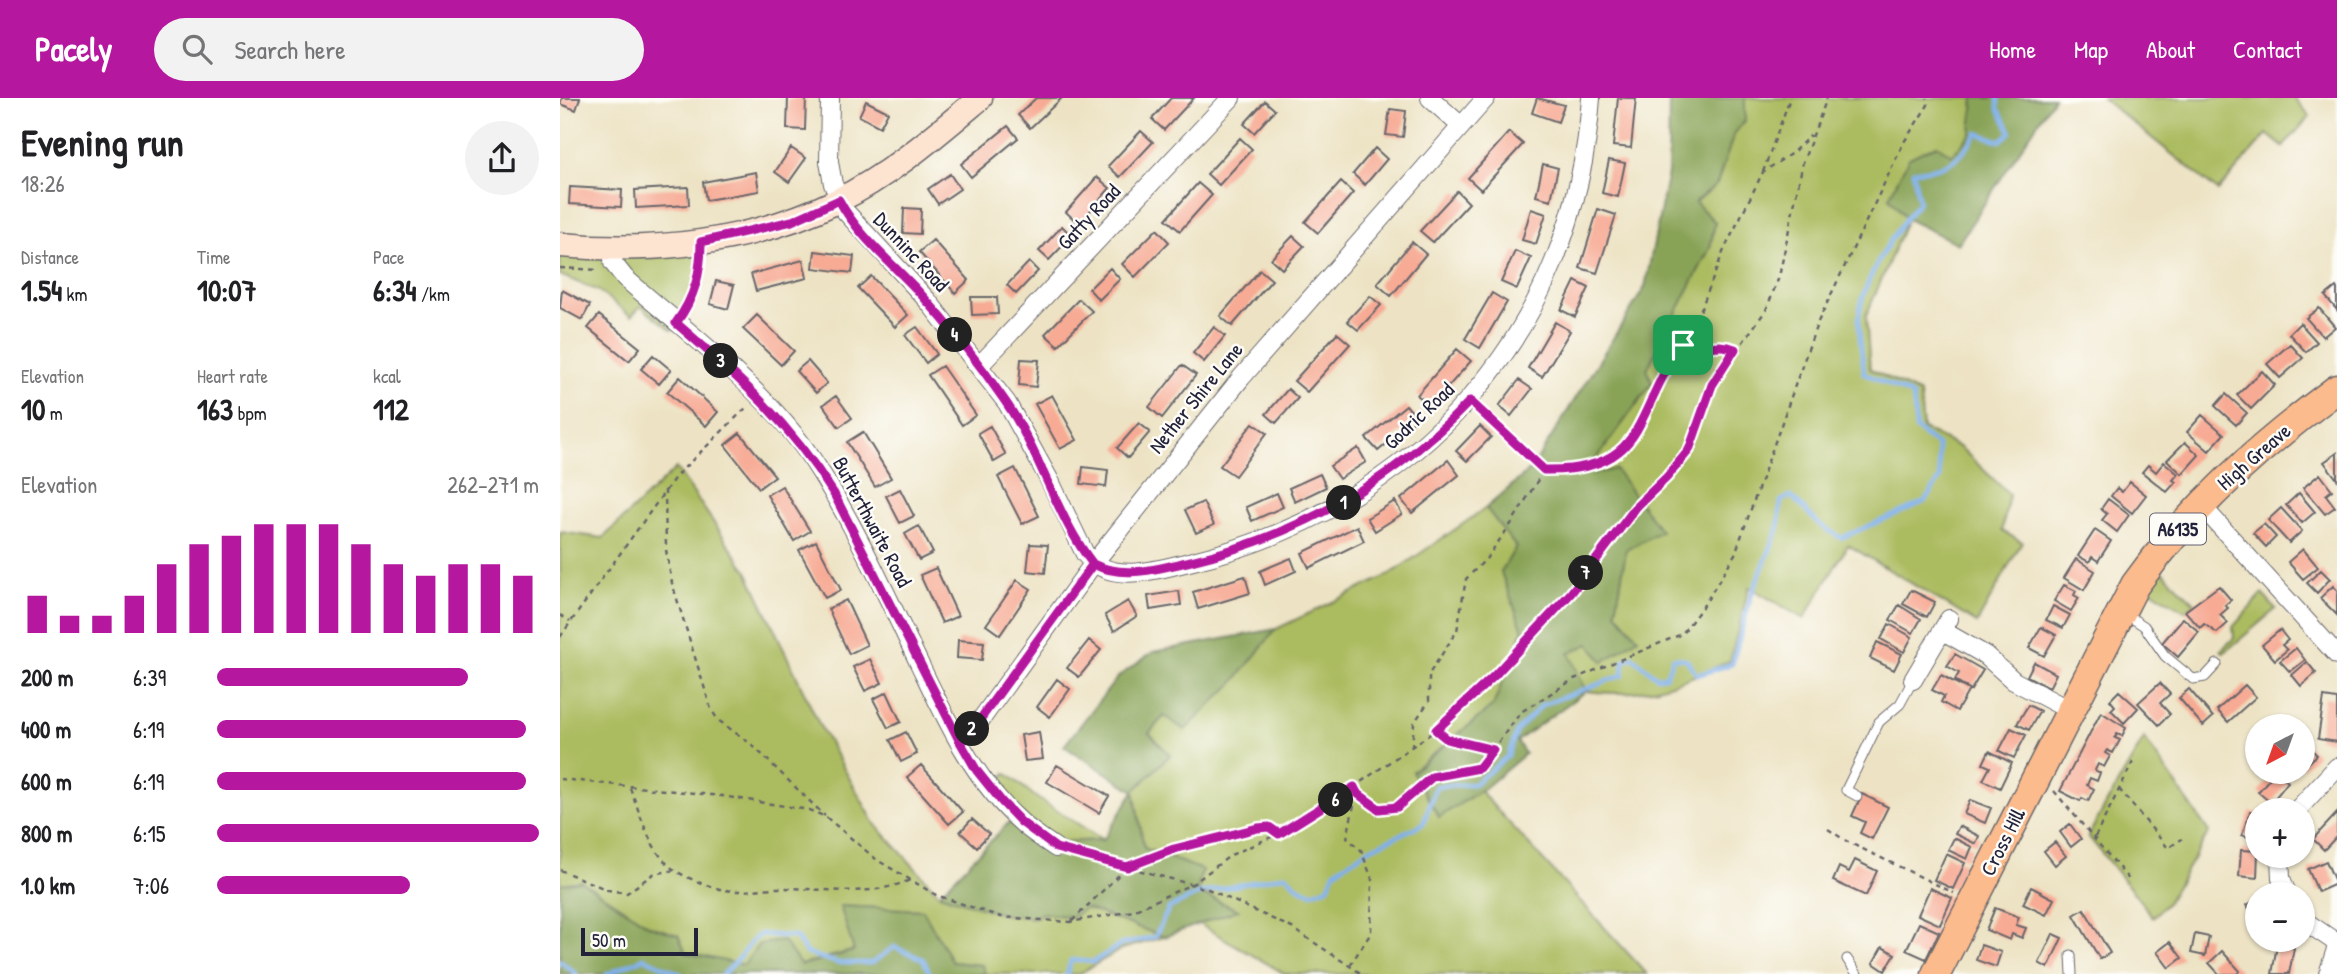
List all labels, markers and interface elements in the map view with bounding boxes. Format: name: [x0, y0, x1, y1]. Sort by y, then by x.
search box: [154, 18, 644, 81]
text: Pacely: [35, 27, 112, 71]
icon: search: [178, 30, 216, 68]
text: Search here: [234, 32, 346, 67]
text: Home: [1989, 33, 2036, 65]
text: Map: [2074, 33, 2108, 65]
text: About: [2146, 33, 2195, 65]
text: Contact: [2233, 33, 2302, 65]
text: Evening run: [21, 116, 184, 168]
button: share: [465, 121, 539, 195]
text: 18:26: [21, 168, 65, 199]
street label: Gatty Road: [1050, 177, 1127, 256]
street label: Dunninc Road: [867, 206, 956, 298]
text: Distance: [21, 244, 79, 270]
text: Time: [197, 244, 231, 270]
text: Pace: [373, 244, 405, 270]
text: 1.54: [21, 270, 62, 310]
text: 10:07: [197, 270, 257, 310]
text: 6:34: [373, 270, 417, 310]
text: km: [62, 281, 87, 307]
text: /km: [417, 281, 450, 307]
pin: [1653, 315, 1713, 375]
pin: 4: [938, 317, 972, 352]
text: 4: [951, 321, 958, 347]
icon: arrive: [1664, 326, 1702, 364]
street label: Nether Shire Lane: [1142, 336, 1249, 459]
pin: 3: [704, 344, 738, 378]
text: 3: [716, 347, 725, 373]
text: Elevation: [21, 363, 84, 389]
text: Heart rate: [197, 363, 268, 389]
text: kcal: [373, 363, 401, 389]
street label: Godric Road: [1377, 375, 1460, 456]
text: 10: [21, 389, 45, 429]
text: 163: [197, 389, 233, 429]
text: 112: [373, 389, 409, 429]
text: m: [45, 400, 63, 426]
text: bpm: [233, 400, 267, 426]
street label: High Greave: [2211, 416, 2297, 497]
street label: Butterthwaite Road: [826, 452, 919, 592]
text: Elevation: [21, 469, 97, 500]
text: 262–271 m: [447, 469, 539, 500]
pin: 1: [1326, 486, 1362, 520]
text: 1: [1340, 489, 1347, 515]
road number: A6135: [2150, 514, 2206, 544]
pin: 7: [1569, 556, 1604, 590]
text: 7: [1581, 559, 1590, 585]
text: 200 m: [21, 662, 73, 693]
text: 6:39: [133, 662, 166, 693]
pin: 2: [954, 712, 990, 746]
text: 400 m: [21, 714, 71, 745]
text: 6:19: [133, 714, 164, 745]
north arrow: [2245, 714, 2315, 784]
map controls: [2245, 714, 2315, 952]
text: 2: [967, 715, 976, 741]
text: 600 m: [21, 766, 72, 797]
text: 6:19: [133, 766, 164, 797]
pin: 6: [1318, 782, 1354, 818]
text: 6: [1332, 786, 1339, 812]
button: +: [2245, 798, 2315, 868]
street label: Cross Hill: [1973, 802, 2032, 881]
text: 800 m: [21, 818, 73, 849]
text: 6:15: [133, 818, 166, 849]
text: 1.0 km: [21, 870, 75, 901]
text: 7:06: [133, 870, 169, 901]
button: −: [2245, 882, 2315, 952]
scale bar: [581, 925, 698, 957]
text: 50 m: [592, 927, 626, 953]

